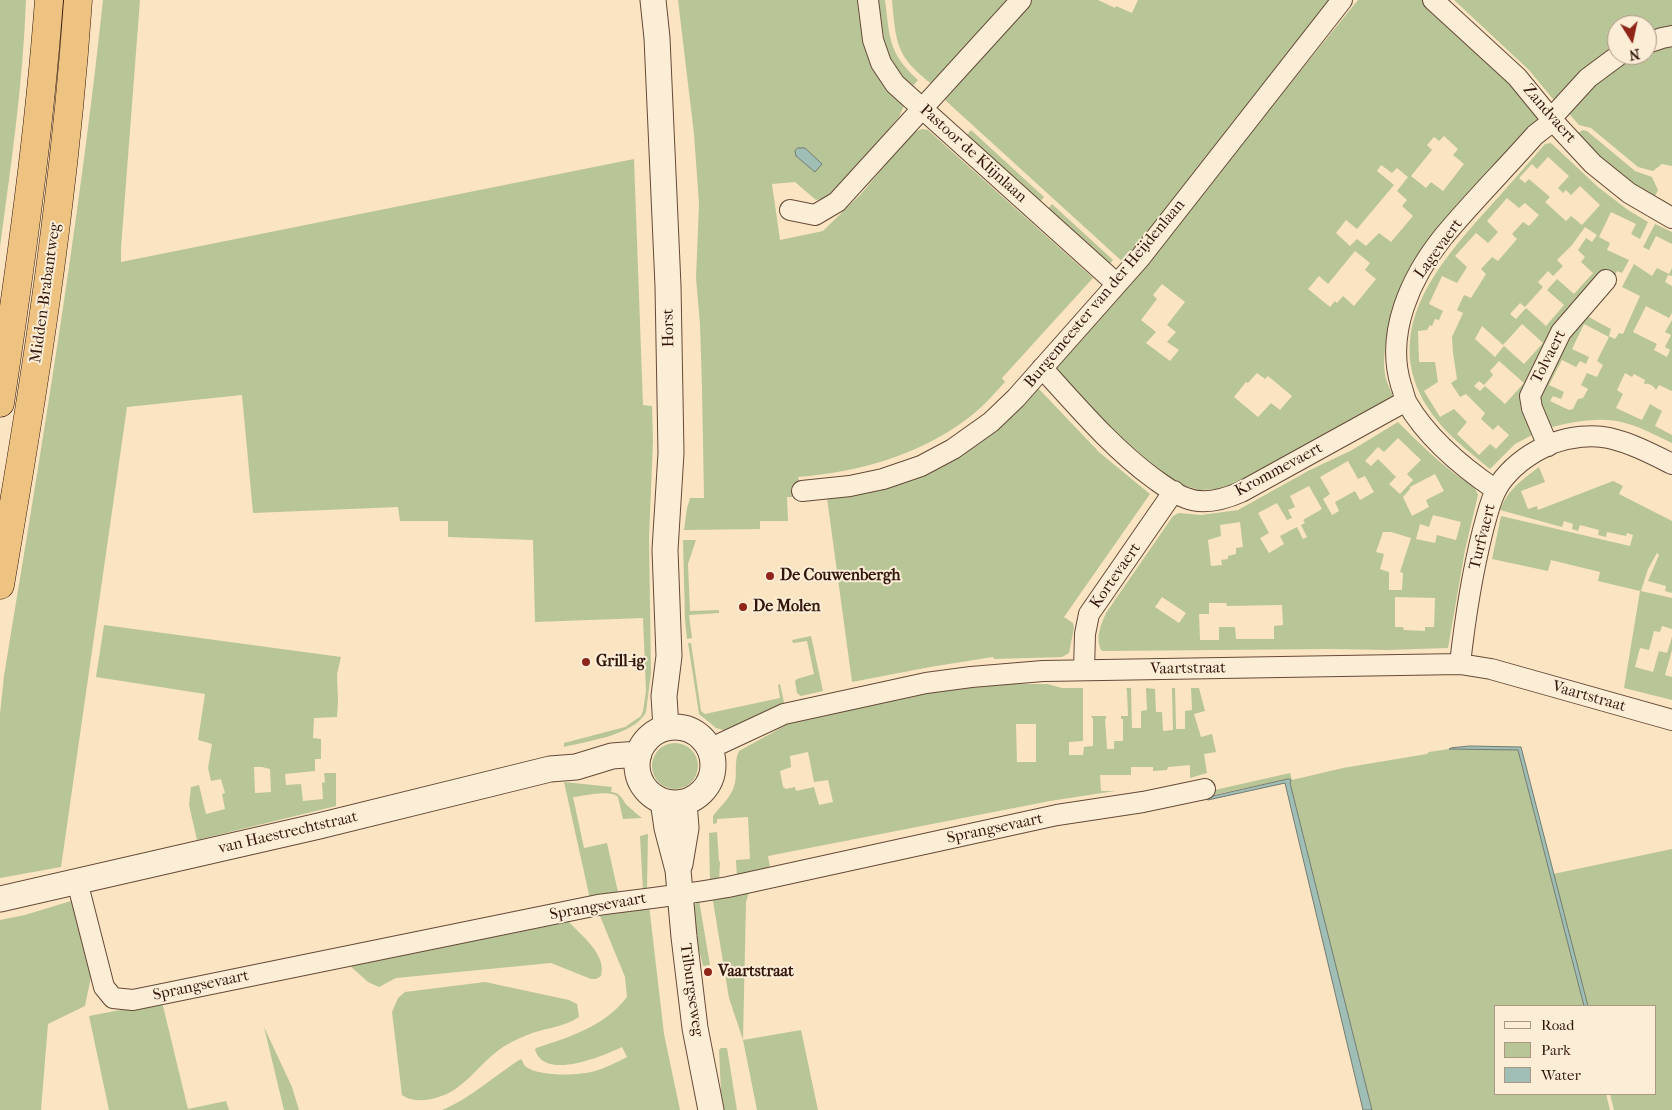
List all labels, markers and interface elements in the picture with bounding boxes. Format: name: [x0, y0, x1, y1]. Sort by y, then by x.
north arrow: [1607, 15, 1657, 65]
text: N: [1628, 45, 1641, 64]
street label: Zandvaert: [1518, 81, 1580, 147]
street label: Pastoor de Klijnlaan: [915, 101, 1031, 207]
street label: Burgemeester van der Heijdenlaan: [1021, 196, 1189, 392]
street label: Lagevaert: [1411, 215, 1467, 283]
street label: Midden-Brabantweg: [27, 222, 65, 364]
street label: Horst: [659, 308, 679, 348]
street label: Tolvaert: [1527, 327, 1571, 387]
street label: Krommevaert: [1232, 439, 1326, 501]
street label: Turfvaert: [1466, 502, 1500, 572]
street label: Kortevaert: [1086, 540, 1146, 612]
place label: De Couwenbergh: [780, 566, 901, 586]
marker: De Couwenbergh: [764, 570, 776, 582]
place label: De Molen: [753, 597, 820, 617]
marker: De Molen: [737, 601, 749, 613]
place label: Grill-ig: [596, 652, 645, 672]
marker: Grill-ig: [580, 656, 592, 668]
street label: Vaartstraat: [1150, 659, 1226, 679]
street label: Vaartstraat: [1550, 677, 1628, 717]
street label: van Haestrechtstraat: [216, 808, 360, 858]
street label: Sprangsevaart: [945, 809, 1045, 849]
street label: Sprangsevaart: [548, 889, 648, 925]
street label: Tilburgseweg: [675, 942, 707, 1038]
place label: Vaartstraat: [718, 962, 794, 982]
street label: Sprangsevaart: [151, 966, 251, 1006]
marker: Vaartstraat: [702, 966, 714, 978]
legend: [1494, 1005, 1657, 1095]
text: Road: [1541, 1016, 1574, 1034]
text: Park: [1541, 1041, 1571, 1059]
text: Water: [1541, 1066, 1581, 1084]

